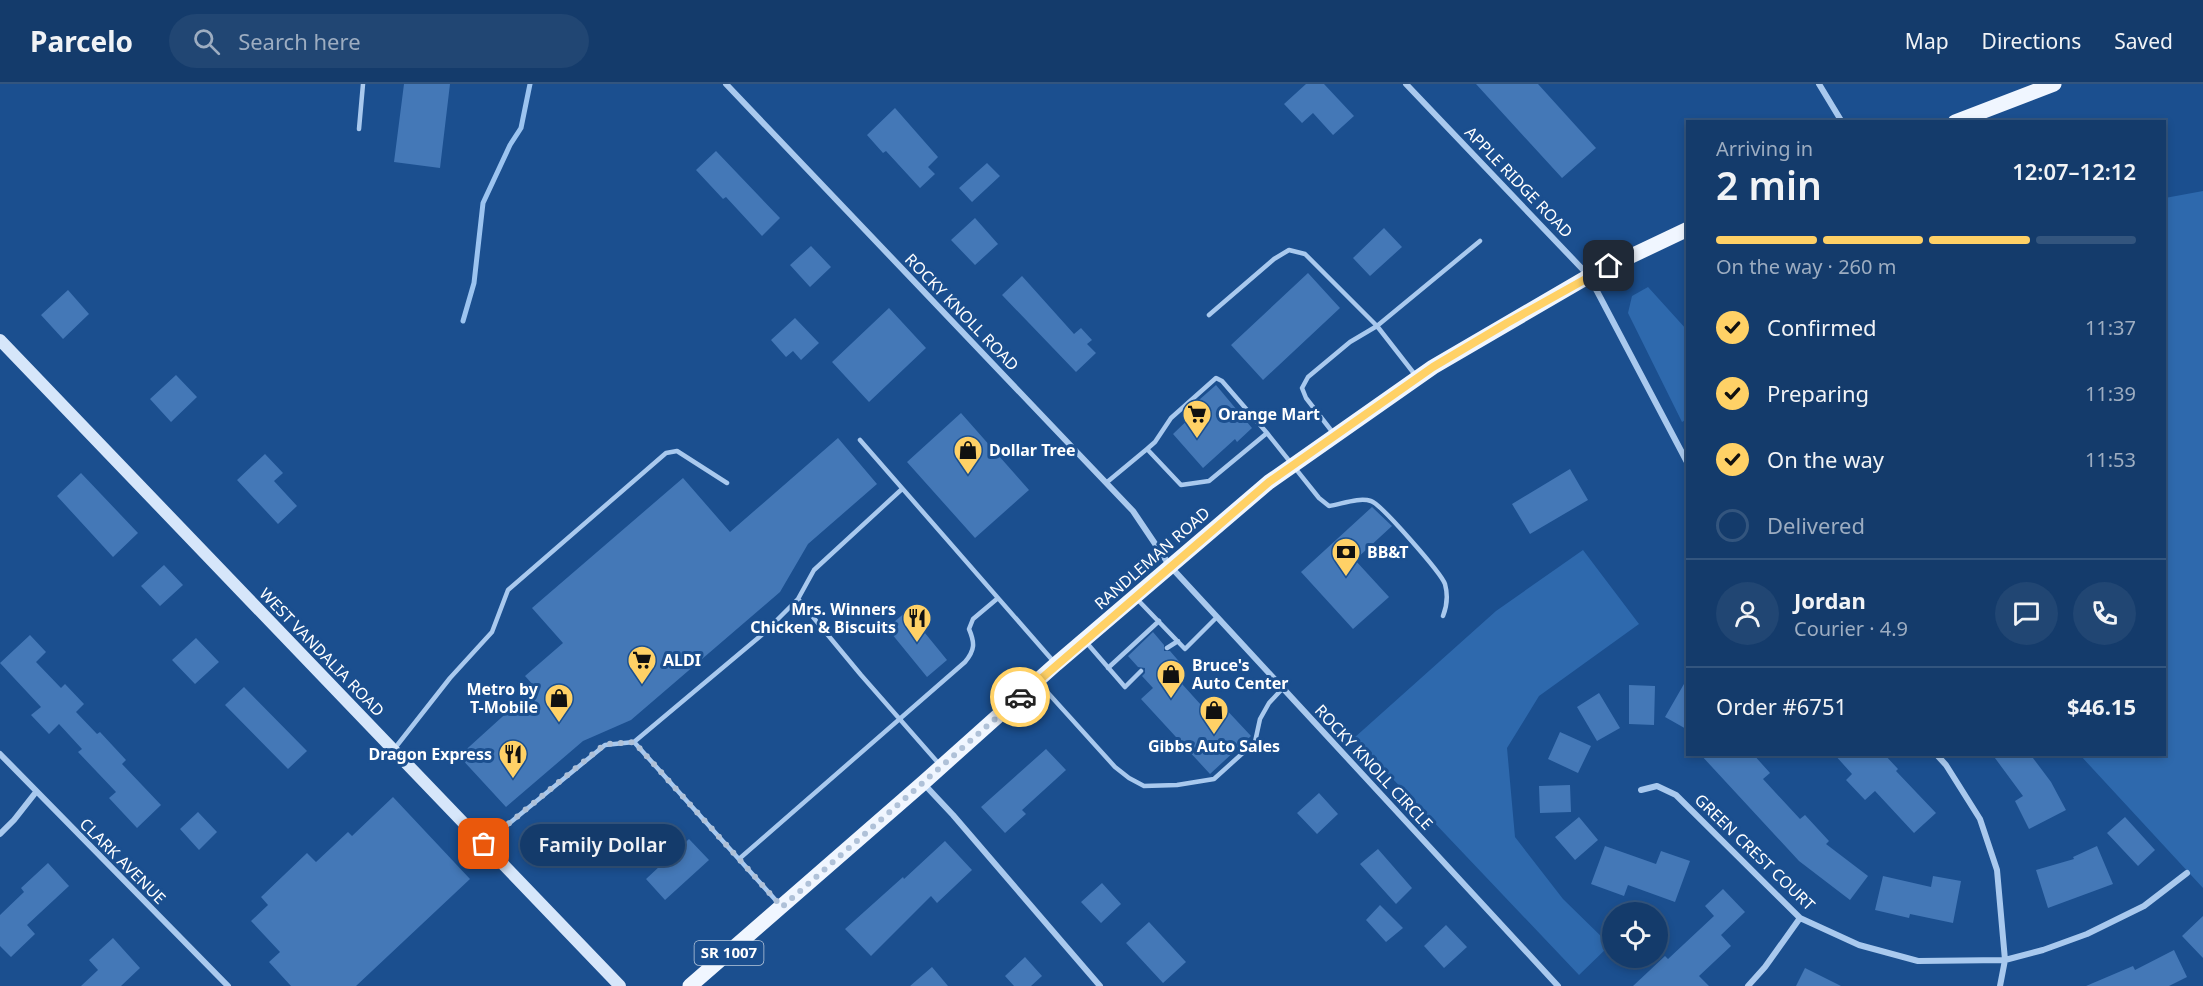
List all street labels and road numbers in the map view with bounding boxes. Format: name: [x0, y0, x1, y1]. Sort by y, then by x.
street label: APPLE RIDGE ROAD: [1460, 122, 1578, 242]
street label: ROCKY KNOLL ROAD: [900, 249, 1024, 375]
street label: RANDLEMAN ROAD: [1090, 502, 1214, 614]
street label: WEST VANDALIA ROAD: [255, 583, 389, 721]
street label: ROCKY KNOLL CIRCLE: [1310, 700, 1438, 834]
street label: GREEN CREST COURT: [1690, 789, 1820, 915]
street label: CLARK AVENUE: [75, 813, 171, 909]
road number: SR 1007: [694, 941, 764, 965]

